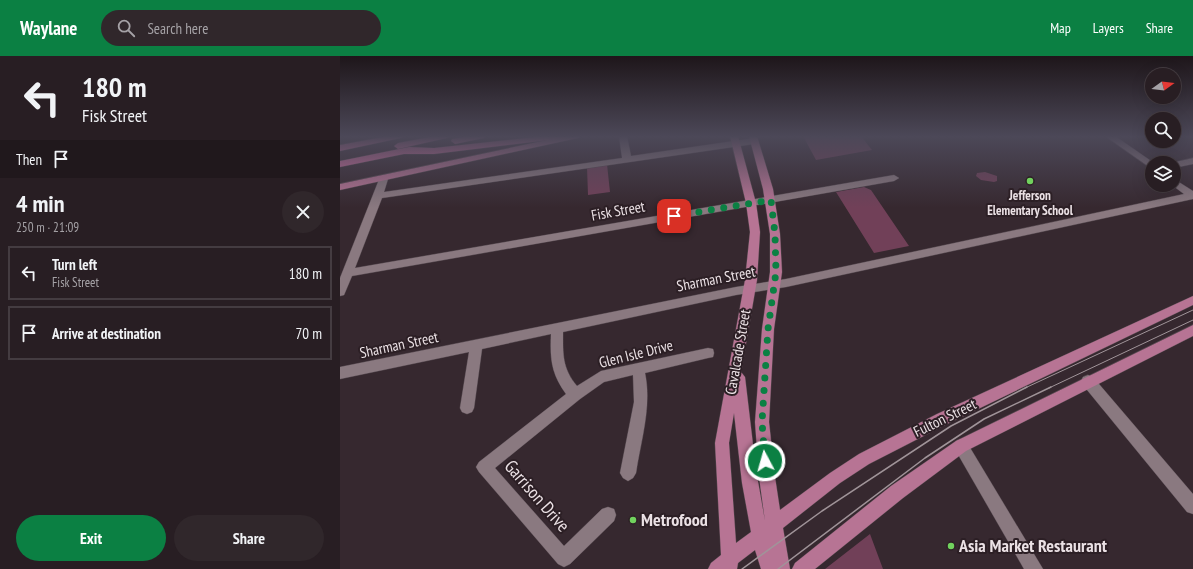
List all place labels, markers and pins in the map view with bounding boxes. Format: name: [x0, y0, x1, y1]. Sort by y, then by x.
marker: Jefferson Elementary School: [1025, 176, 1035, 186]
place label: Jefferson Elementary School: [987, 187, 1074, 219]
pin: [657, 199, 691, 233]
place label: Metrofood: [641, 508, 708, 531]
marker: Metrofood: [628, 515, 638, 525]
place label: Asia Market Restaurant: [958, 534, 1108, 557]
marker: Asia Market Restaurant: [946, 541, 956, 551]

